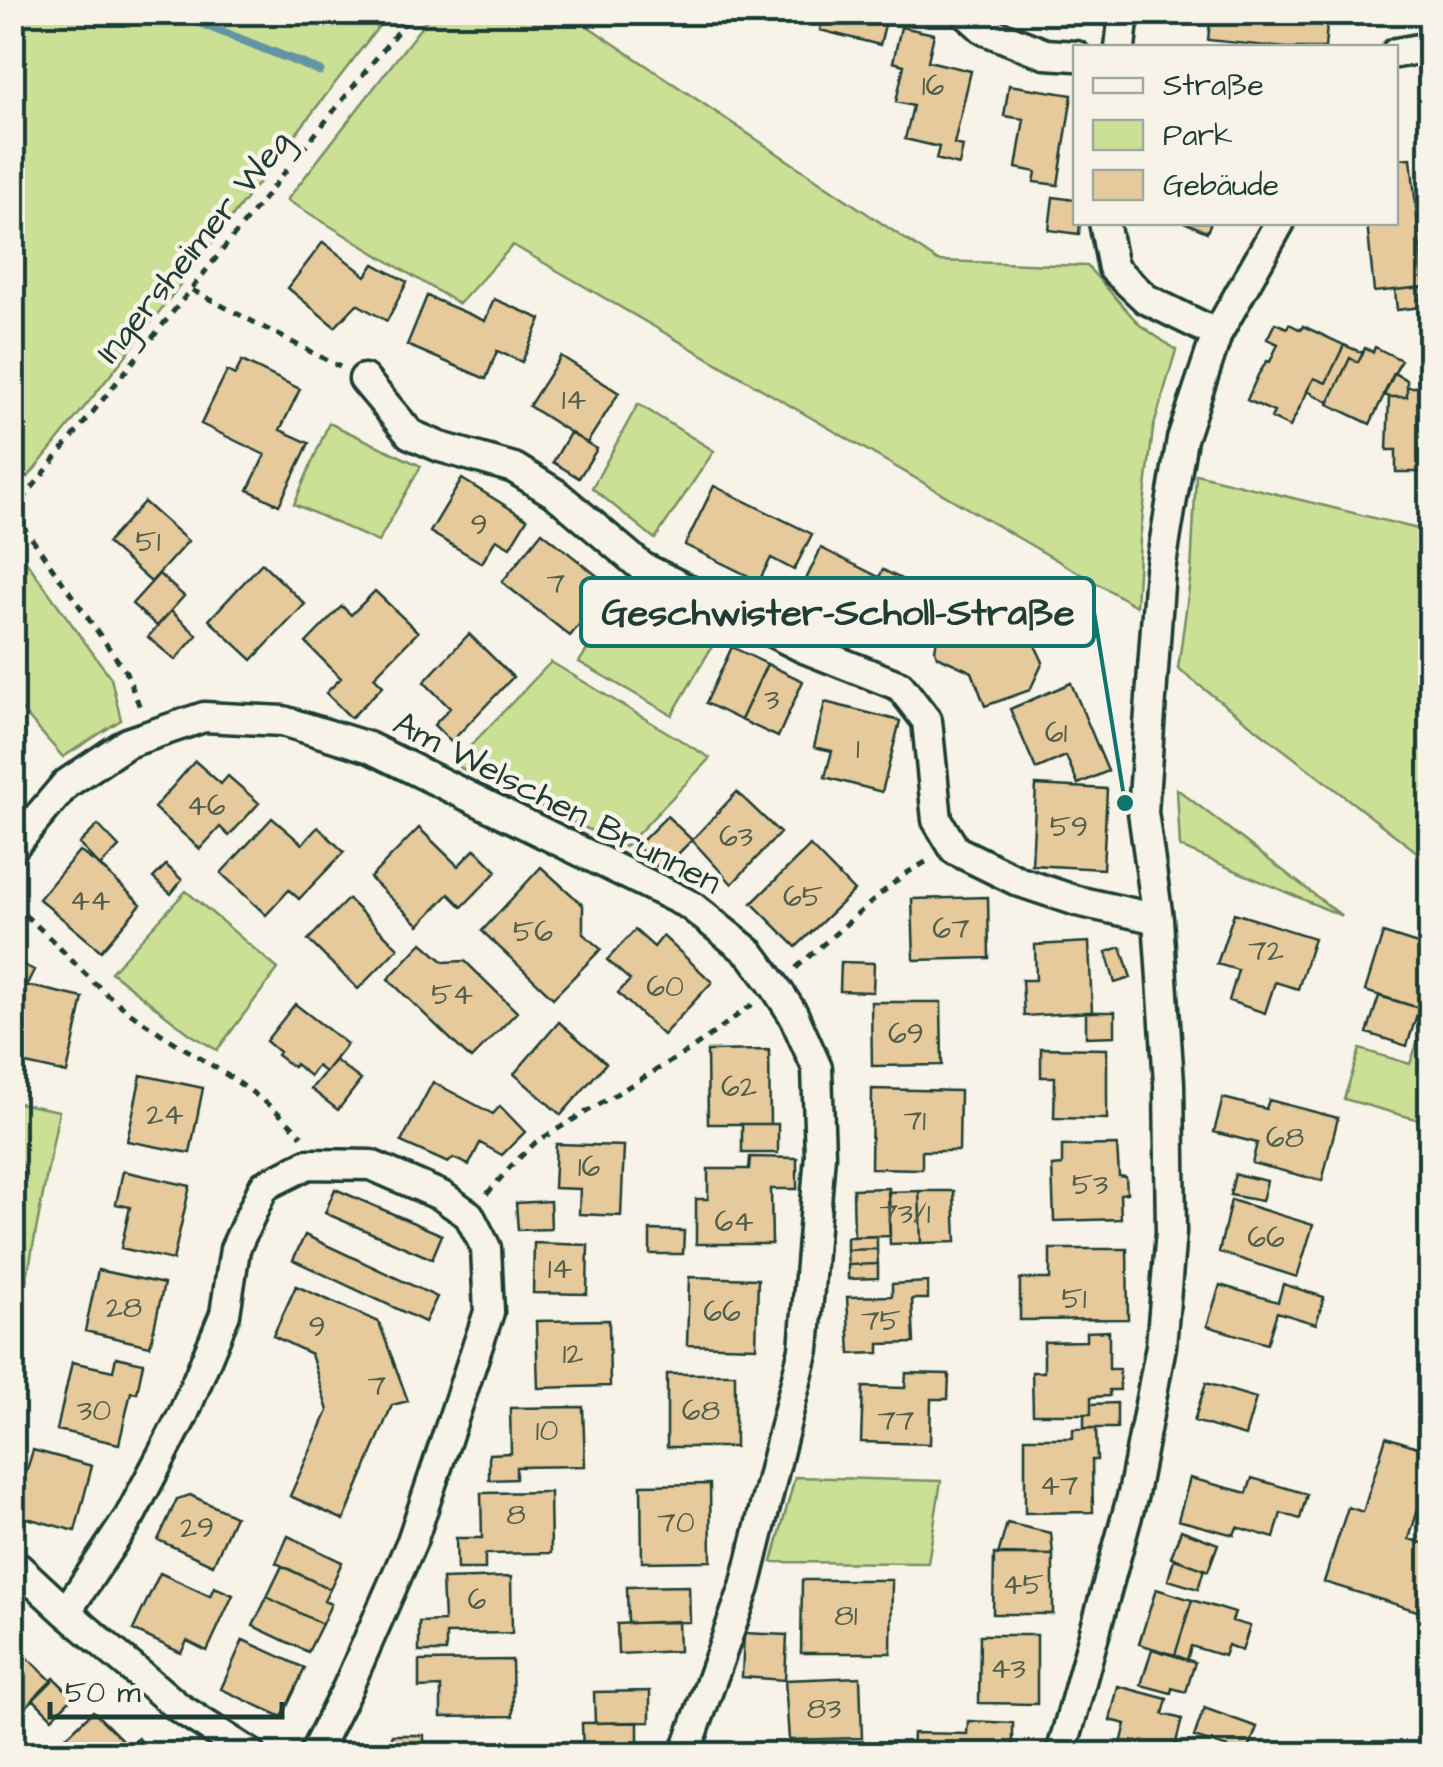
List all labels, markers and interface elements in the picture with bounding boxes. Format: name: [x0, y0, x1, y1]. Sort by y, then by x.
legend: [1073, 45, 1398, 225]
house number: 16: [922, 65, 945, 107]
text: Straße: [1163, 65, 1264, 107]
text: Park: [1163, 115, 1232, 157]
street label: Ingersheimer Weg: [84, 120, 305, 375]
text: Gebäude: [1163, 165, 1279, 207]
house number: 14: [562, 379, 586, 421]
house number: 9: [470, 504, 488, 546]
house number: 51: [135, 521, 161, 563]
house number: 7: [547, 563, 565, 605]
callout: Geschwister-Scholl-Straße: [581, 578, 1094, 646]
text: Geschwister-Scholl-Straße: [601, 588, 1075, 640]
house number: 3: [764, 679, 780, 721]
street label: Am Welschen Brunnen: [385, 699, 729, 907]
house number: 61: [1045, 712, 1067, 754]
house number: 1: [856, 728, 860, 770]
house number: 46: [186, 785, 226, 827]
house number: 59: [1050, 806, 1088, 848]
house number: 63: [719, 816, 753, 858]
house number: 65: [783, 876, 823, 918]
house number: 44: [70, 880, 110, 922]
house number: 67: [932, 908, 970, 950]
house number: 56: [513, 911, 553, 953]
house number: 72: [1248, 930, 1284, 972]
house number: 60: [646, 966, 684, 1008]
house number: 54: [431, 974, 473, 1016]
house number: 69: [888, 1013, 924, 1055]
house number: 62: [721, 1066, 757, 1108]
house number: 24: [146, 1094, 184, 1136]
house number: 71: [904, 1100, 926, 1142]
house number: 68: [1266, 1117, 1304, 1159]
house number: 16: [578, 1146, 601, 1188]
house number: 53: [1072, 1164, 1108, 1206]
house number: 73/1: [879, 1193, 931, 1235]
house number: 64: [714, 1201, 754, 1243]
house number: 66: [1247, 1217, 1285, 1259]
house number: 14: [548, 1248, 572, 1290]
house number: 51: [1061, 1278, 1087, 1320]
house number: 28: [106, 1287, 142, 1329]
house number: 66: [703, 1291, 741, 1333]
house number: 75: [861, 1300, 901, 1342]
house number: 9: [308, 1306, 326, 1348]
house number: 12: [562, 1333, 584, 1375]
house number: 7: [368, 1365, 386, 1407]
house number: 30: [77, 1390, 111, 1432]
house number: 68: [682, 1390, 720, 1432]
house number: 77: [878, 1400, 914, 1442]
house number: 10: [536, 1410, 558, 1452]
house number: 47: [1040, 1465, 1078, 1507]
house number: 8: [506, 1494, 526, 1536]
house number: 70: [657, 1502, 695, 1544]
house number: 29: [180, 1507, 214, 1549]
house number: 45: [1002, 1564, 1044, 1606]
house number: 6: [468, 1579, 487, 1621]
house number: 81: [834, 1595, 858, 1637]
house number: 43: [990, 1648, 1026, 1690]
scale bar: [50, 1657, 282, 1719]
text: 50 m: [65, 1672, 141, 1714]
house number: 83: [807, 1688, 841, 1730]

